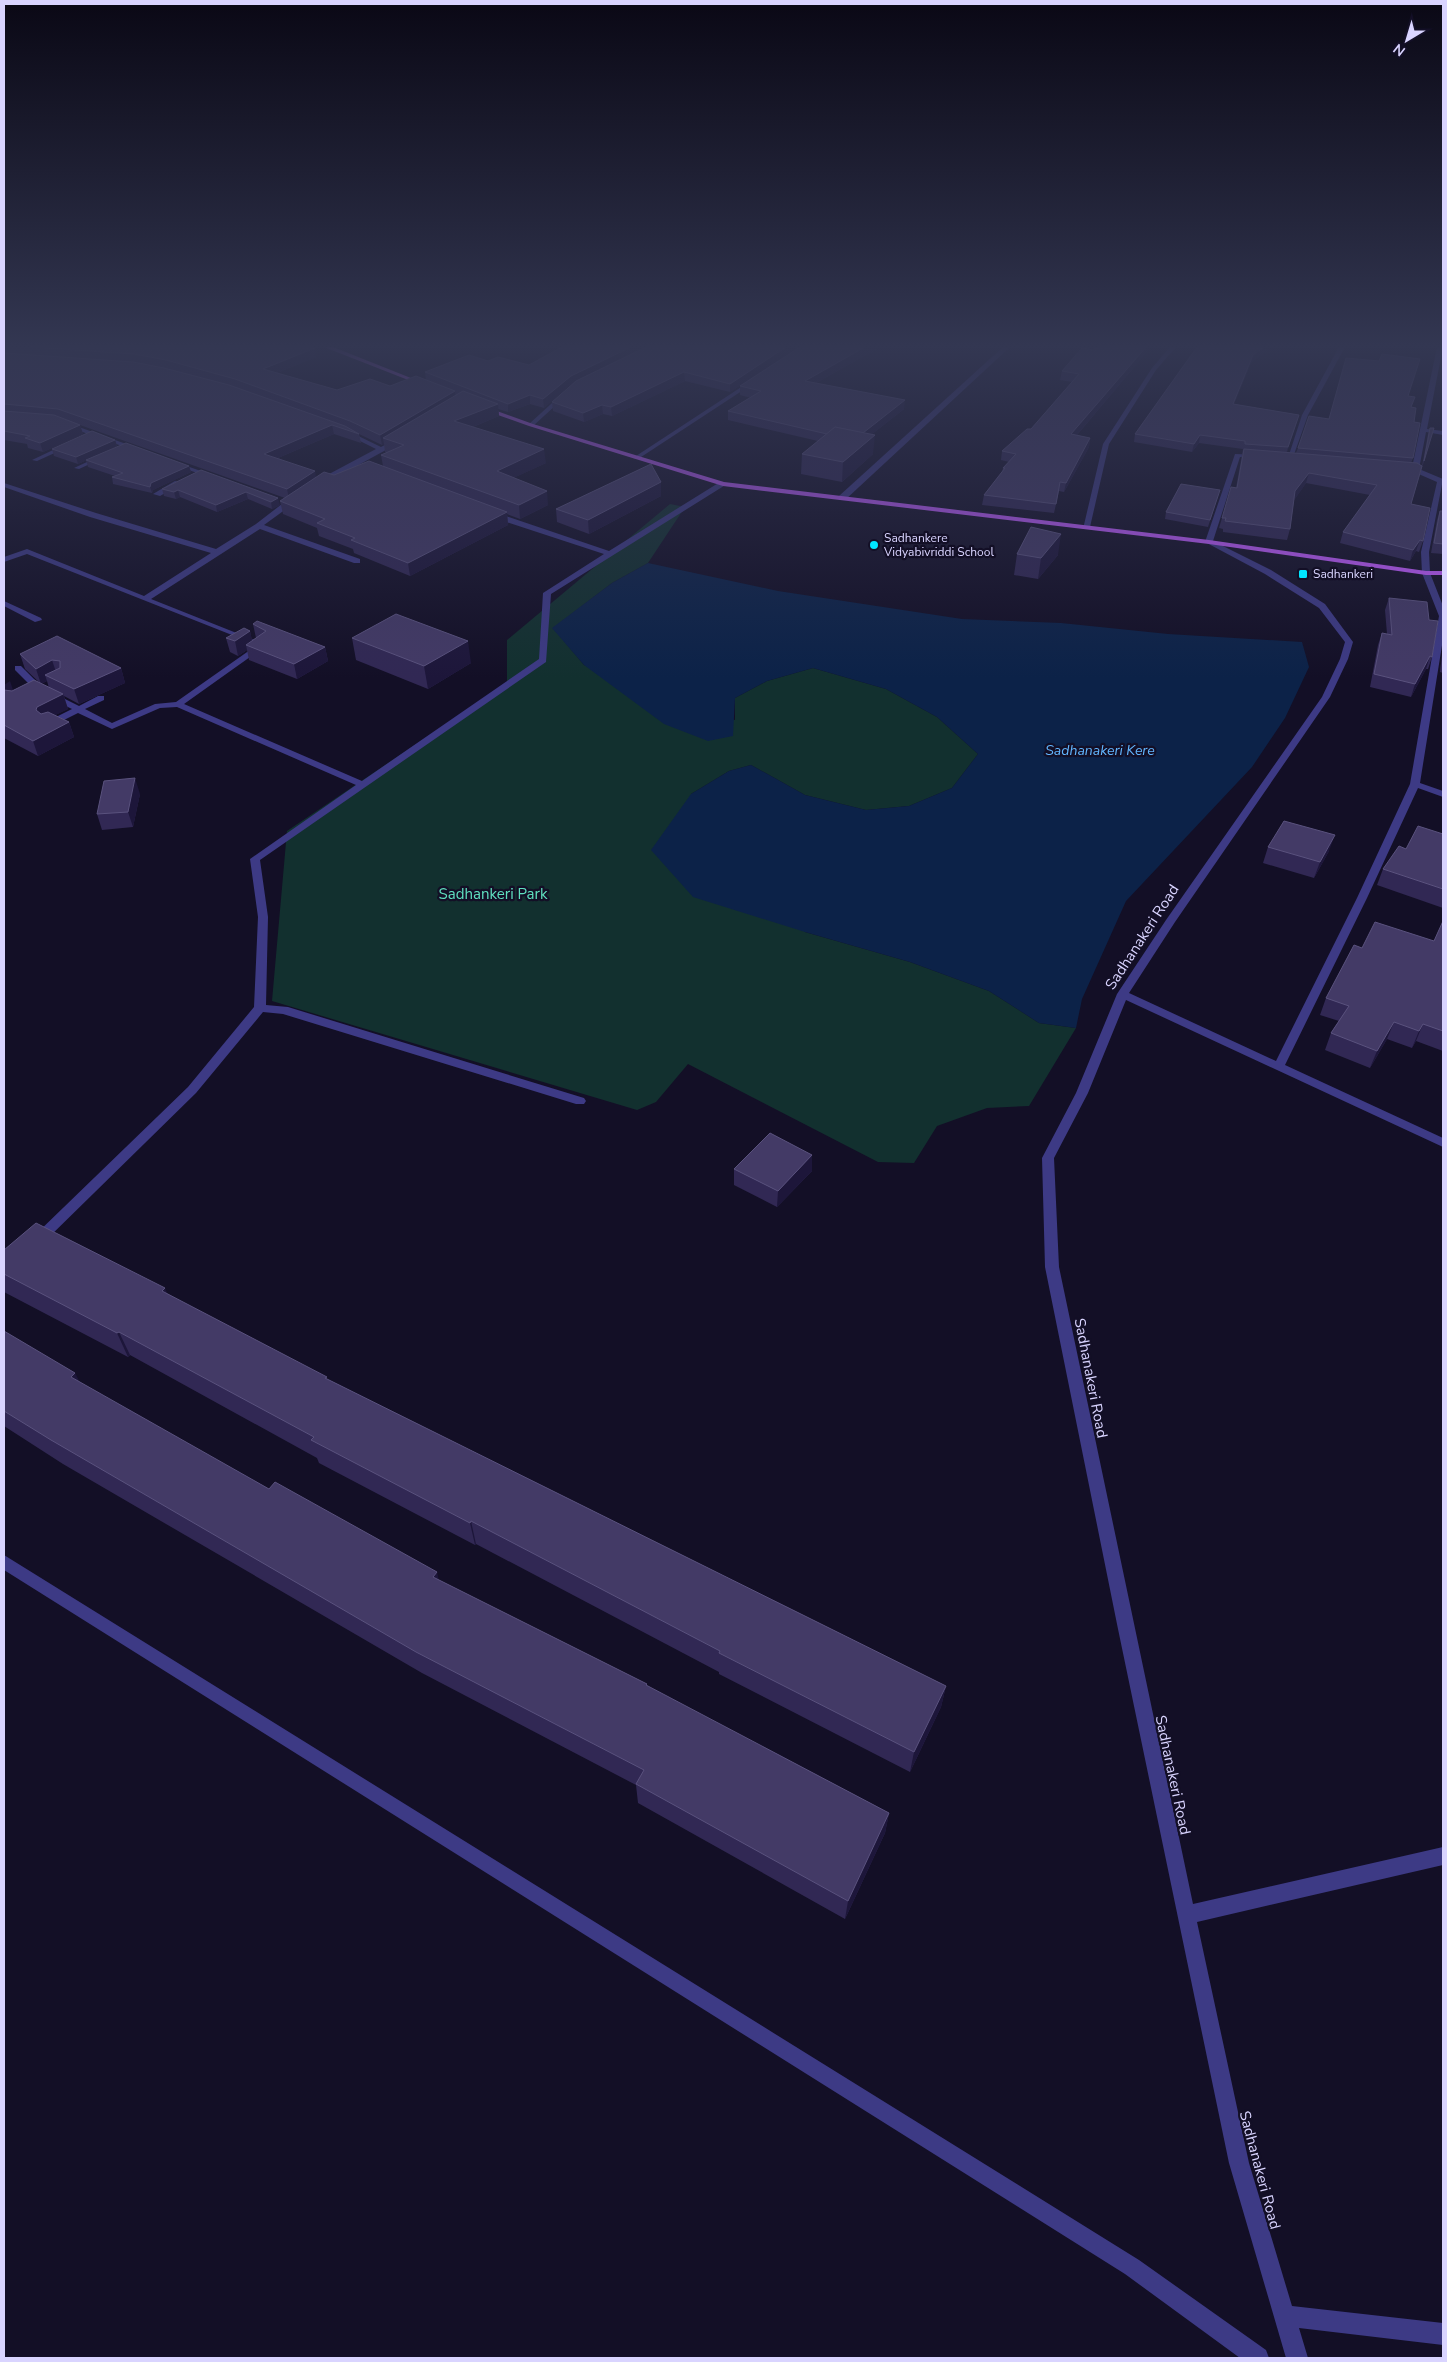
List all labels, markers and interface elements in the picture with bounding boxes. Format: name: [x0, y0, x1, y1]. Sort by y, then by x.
north arrow: [1382, 15, 1432, 65]
text: N: [1389, 39, 1409, 61]
place label: Sadhankere Vidyabivriddi School: [883, 530, 994, 560]
marker: Sadhankere Vidyabivriddi School: [868, 539, 880, 551]
place label: Sadhankeri: [1313, 566, 1373, 582]
marker: Sadhankeri: [1297, 568, 1309, 580]
water label: Sadhanakeri Kere: [1045, 741, 1155, 760]
street label: Sadhanakeri Road: [1100, 880, 1184, 994]
park label: Sadhankeri Park: [439, 884, 548, 904]
street label: Sadhanakeri Road: [1070, 1316, 1112, 1440]
street label: Sadhanakeri Road: [1151, 1713, 1195, 1837]
street label: Sadhanakeri Road: [1235, 2109, 1285, 2231]

